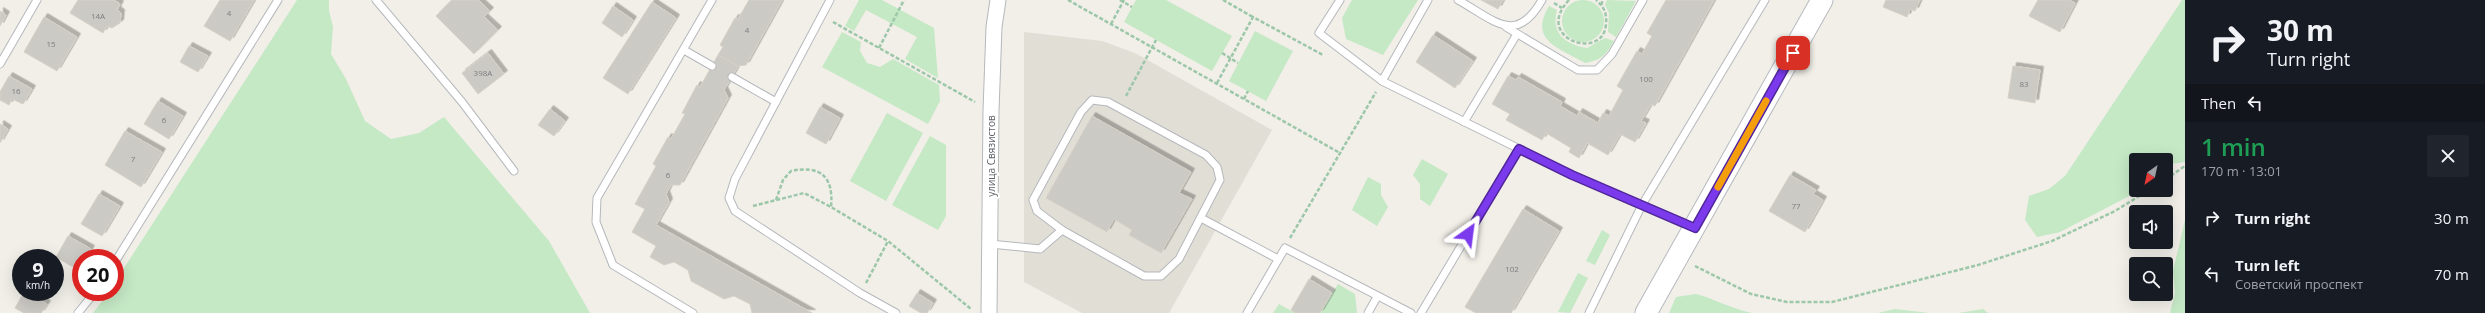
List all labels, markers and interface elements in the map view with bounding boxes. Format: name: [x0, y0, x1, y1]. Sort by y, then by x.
house number: 4: [227, 7, 232, 18]
house number: 14А: [91, 10, 106, 21]
text: 30 m: [2267, 11, 2334, 49]
icon: right: [2201, 16, 2253, 68]
house number: 4: [745, 24, 750, 35]
pin: [1776, 36, 1810, 70]
house number: 15: [46, 38, 56, 49]
icon: arrive: [1782, 42, 1804, 64]
text: Turn right: [2267, 47, 2350, 71]
house number: 398А: [474, 67, 493, 78]
house number: 100: [1639, 73, 1653, 84]
house number: 83: [2019, 78, 2029, 89]
house number: 16: [11, 85, 21, 96]
icon: left: [2244, 92, 2266, 114]
text: Then: [2201, 93, 2236, 113]
house number: 6: [162, 114, 167, 125]
street label: улица Связистов: [984, 115, 998, 197]
text: 1 min: [2201, 130, 2266, 163]
button: close: [2427, 135, 2469, 177]
house number: 7: [131, 153, 136, 164]
north arrow: [2129, 153, 2173, 197]
map controls: [2129, 153, 2173, 301]
text: 170 m · 13:01: [2201, 162, 2282, 180]
house number: 6: [666, 169, 671, 180]
house number: 77: [1791, 200, 1801, 211]
button: sound: [2129, 205, 2173, 249]
icon: right: [2201, 207, 2223, 229]
text: Turn right: [2235, 208, 2310, 228]
text: 30 m: [2434, 208, 2469, 228]
position arrow: [1447, 213, 1489, 255]
speed limit sign: 20: [72, 249, 124, 301]
text: Turn left: [2235, 255, 2300, 275]
text: 9: [32, 256, 44, 283]
button: search: [2129, 257, 2173, 301]
house number: 102: [1505, 263, 1519, 274]
icon: left: [2201, 263, 2223, 285]
text: 70 m: [2434, 264, 2469, 284]
text: Советский проспект: [2235, 275, 2363, 293]
text: km/h: [26, 278, 50, 292]

